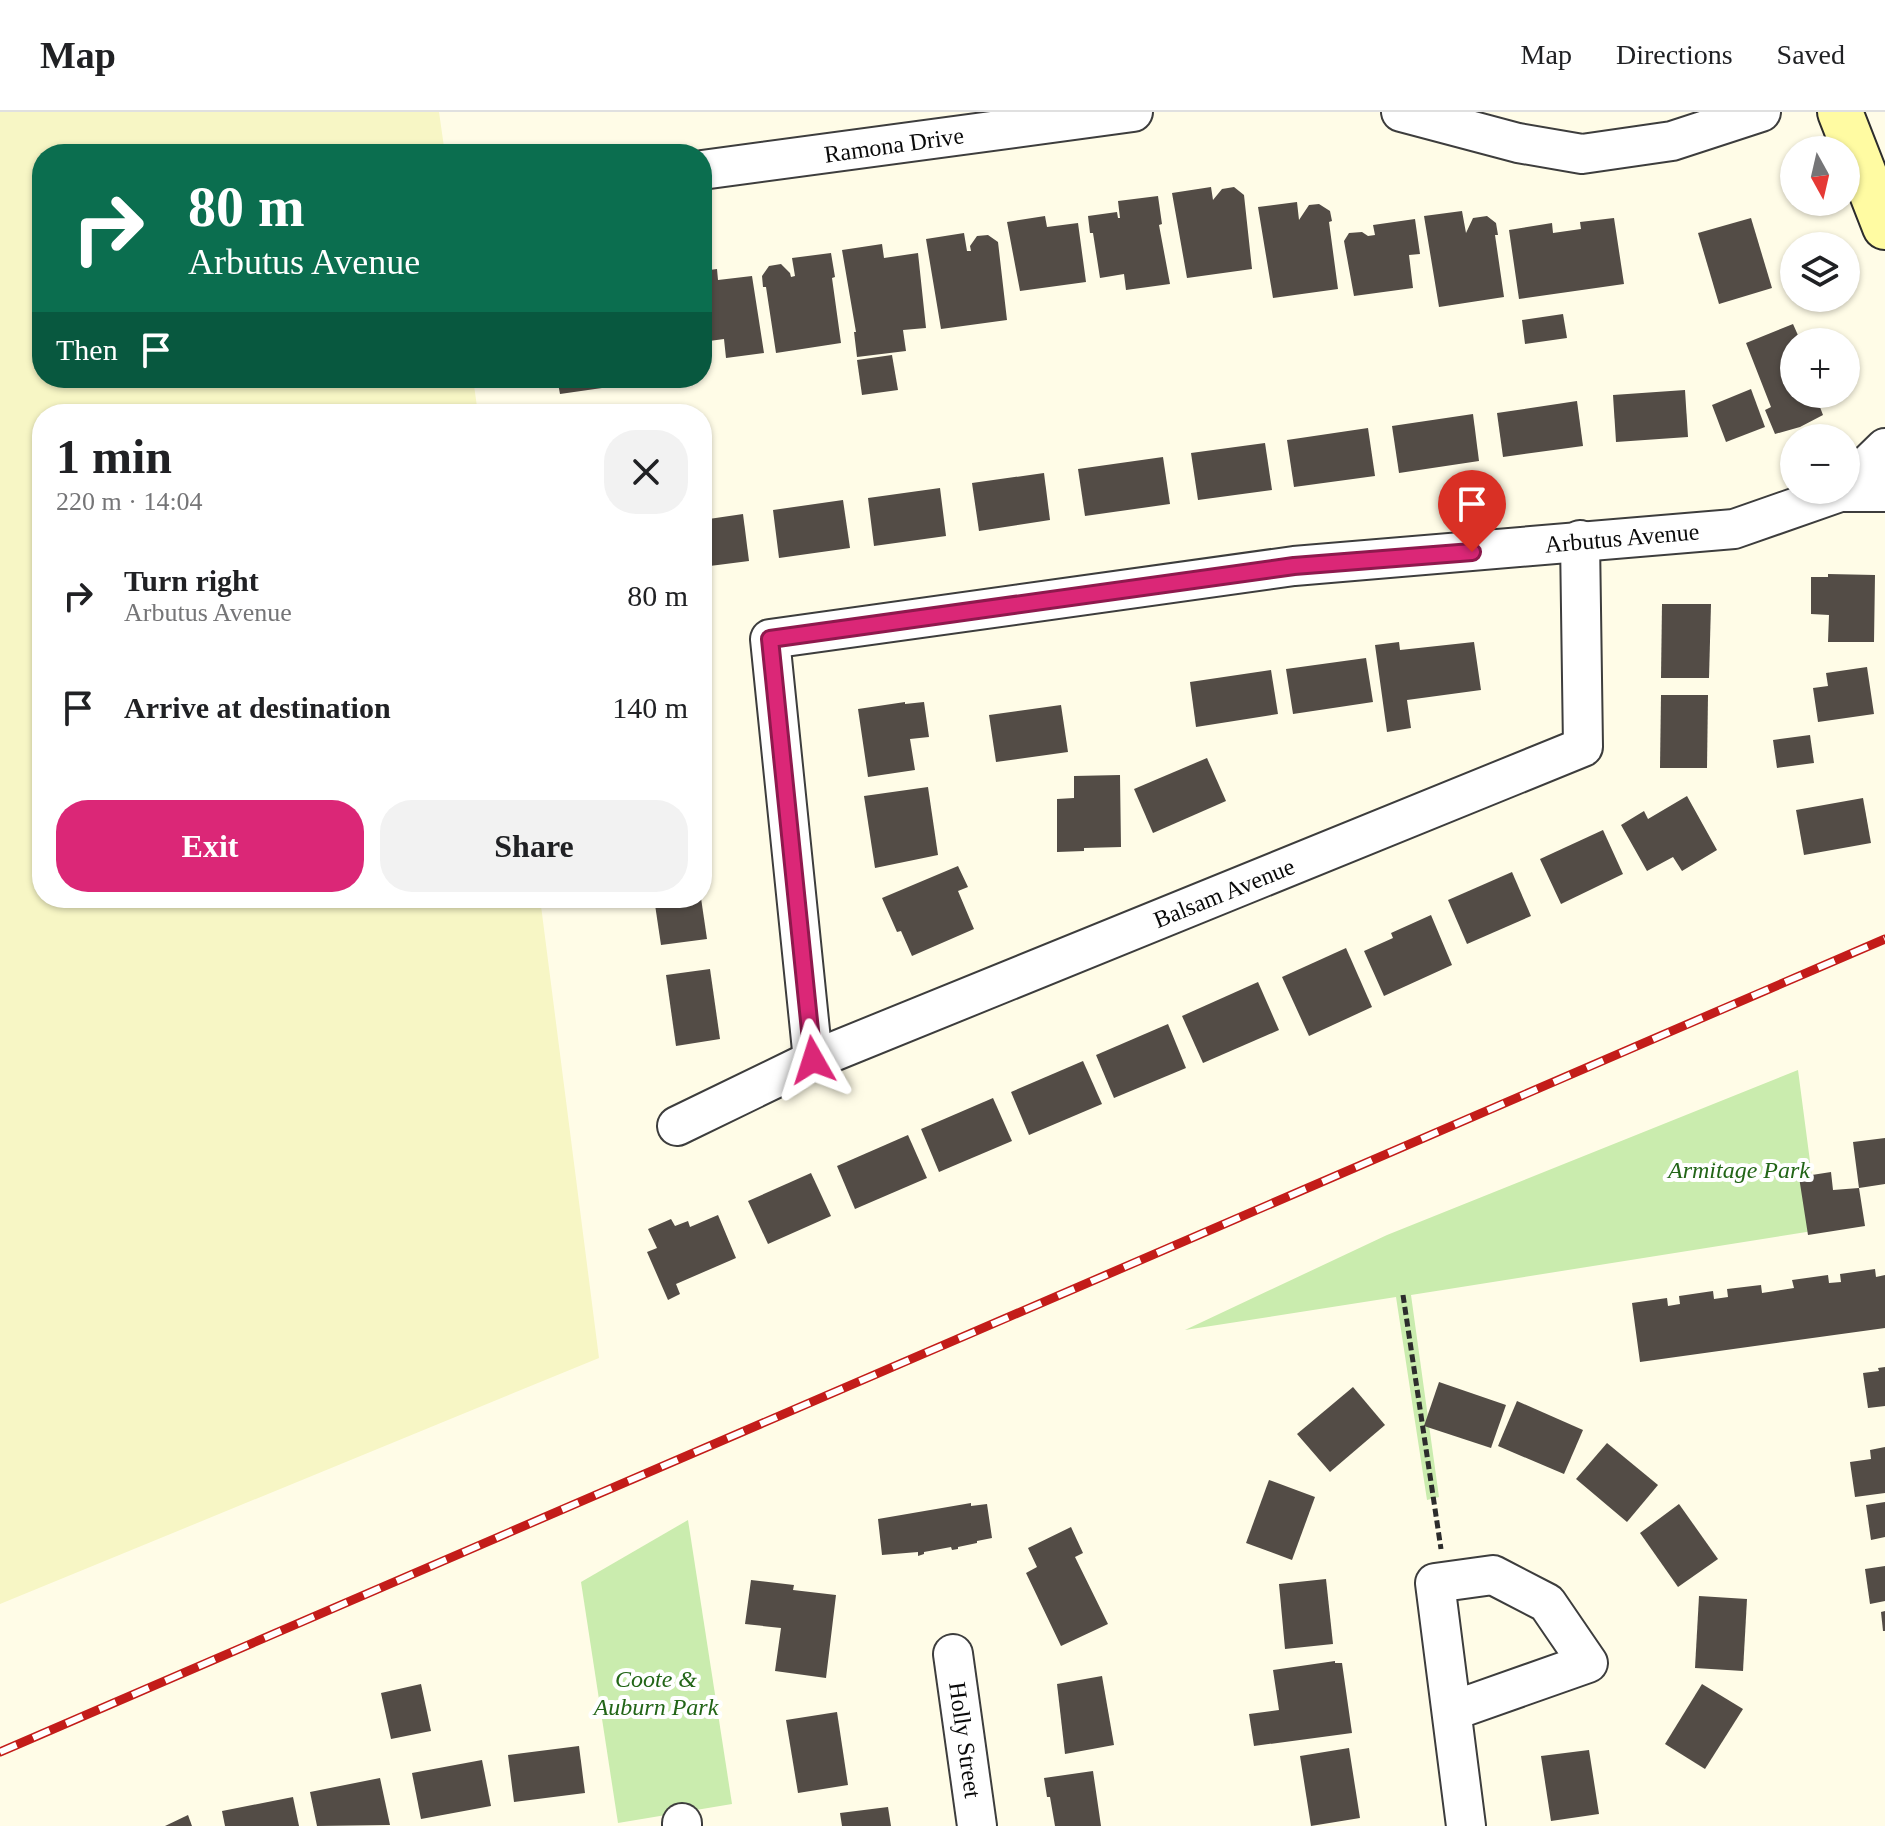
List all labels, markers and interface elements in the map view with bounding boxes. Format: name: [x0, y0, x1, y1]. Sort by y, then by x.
text: Map: [40, 34, 116, 76]
text: Map: [1521, 39, 1572, 70]
text: Directions: [1616, 39, 1733, 70]
text: Saved: [1777, 39, 1845, 70]
street label: Ramona Drive: [823, 122, 965, 168]
north arrow: [1780, 136, 1860, 216]
map controls: [1780, 136, 1860, 504]
icon: right: [56, 176, 160, 280]
text: 80 m: [188, 176, 305, 238]
button: layers: [1780, 232, 1860, 312]
text: Arbutus Avenue: [188, 242, 420, 282]
icon: arrive: [134, 328, 178, 372]
button: +: [1780, 328, 1860, 408]
text: Then: [56, 333, 118, 366]
button: −: [1780, 424, 1860, 504]
text: 1 min: [56, 430, 172, 483]
button: close: [604, 430, 688, 514]
pin: [1438, 470, 1506, 552]
icon: arrive: [1450, 482, 1494, 526]
text: 220 m · 14:04: [56, 487, 203, 516]
street label: Arbutus Avenue: [1544, 518, 1700, 558]
text: Turn right: [124, 564, 259, 597]
icon: right: [56, 574, 100, 618]
text: 80 m: [627, 579, 688, 612]
text: Arbutus Avenue: [124, 598, 292, 627]
icon: arrive: [56, 686, 100, 730]
text: Arrive at destination: [124, 691, 391, 724]
text: 140 m: [612, 691, 688, 724]
button: Exit: [56, 800, 364, 892]
button: Share: [380, 800, 688, 892]
street label: Balsam Avenue: [1150, 853, 1298, 933]
position arrow: [771, 1018, 855, 1102]
park label: Armitage Park: [1666, 1157, 1810, 1183]
park label: Coote & Auburn Park: [592, 1666, 719, 1720]
street label: Holly Street: [944, 1680, 986, 1800]

